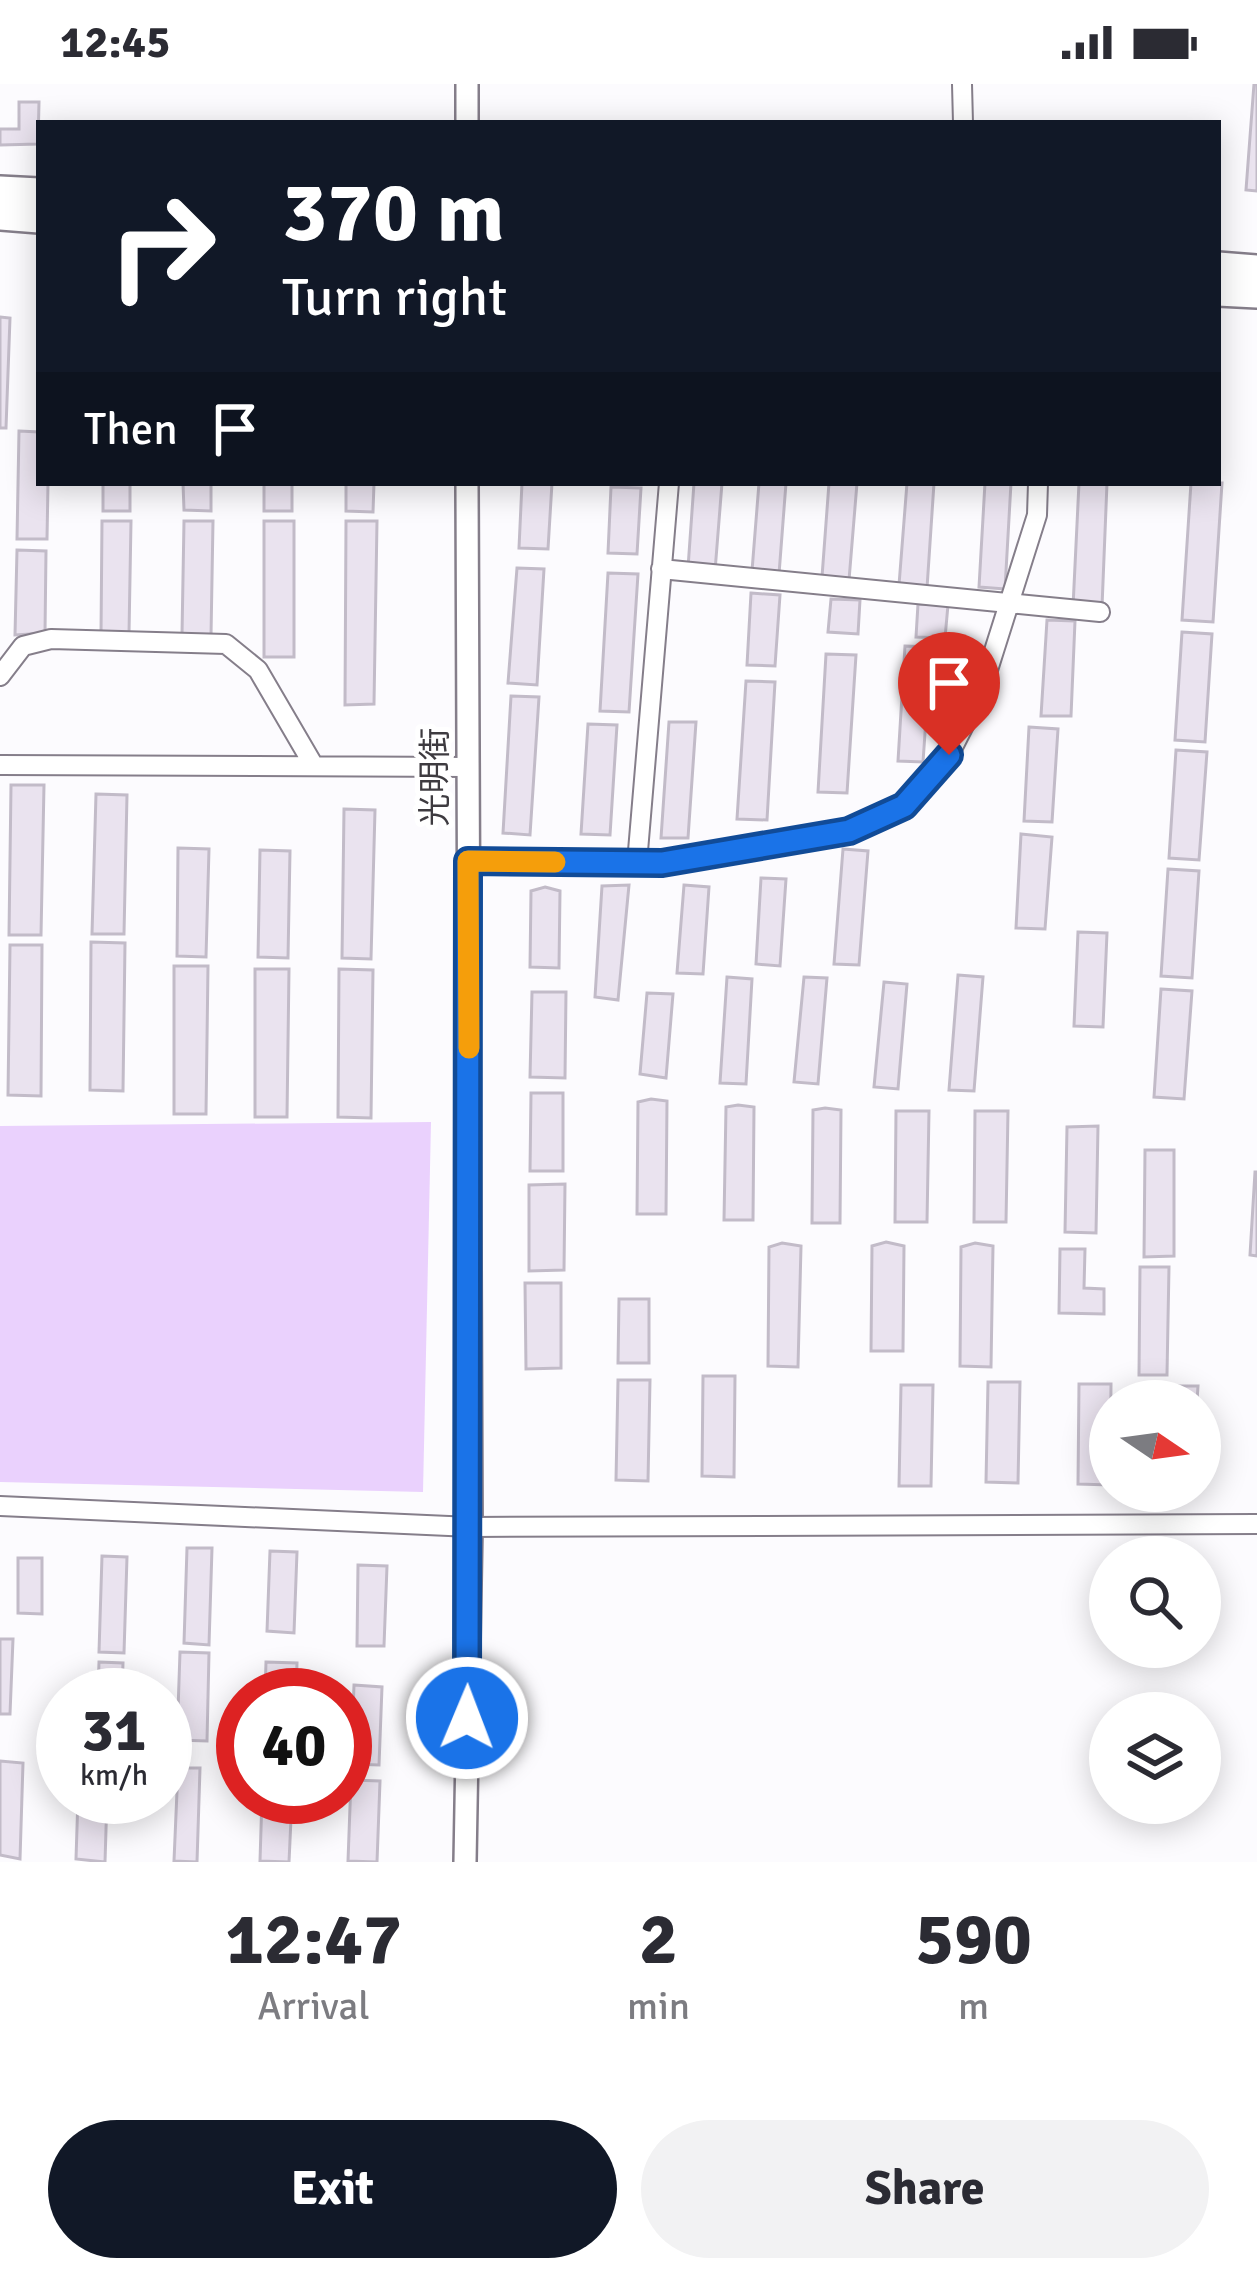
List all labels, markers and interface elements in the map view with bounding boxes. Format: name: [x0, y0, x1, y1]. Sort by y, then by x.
text: 12:45: [60, 15, 170, 70]
text: 370 m: [282, 161, 504, 265]
icon: right: [84, 168, 240, 324]
text: Turn right: [282, 264, 507, 331]
icon: arrive: [202, 396, 268, 462]
text: Then: [84, 402, 178, 457]
pin: [898, 632, 1000, 755]
icon: arrive: [916, 650, 982, 716]
street label: 光明街: [415, 728, 456, 827]
north arrow: [1089, 1380, 1221, 1512]
map controls: [1089, 1380, 1221, 1824]
button: search: [1089, 1536, 1221, 1668]
position arrow: [404, 1655, 530, 1781]
speed limit sign: 40: [216, 1668, 372, 1824]
button: layers: [1089, 1692, 1221, 1824]
text: 31: [82, 1694, 146, 1768]
text: km/h: [80, 1757, 148, 1794]
text: 12:47: [225, 1895, 402, 1984]
text: 2: [639, 1895, 678, 1984]
text: 590: [915, 1895, 1032, 1984]
text: Arrival: [257, 1982, 370, 2030]
text: min: [627, 1982, 690, 2030]
text: m: [958, 1982, 989, 2030]
button: Exit: [48, 2120, 617, 2258]
button: Share: [641, 2120, 1209, 2258]

